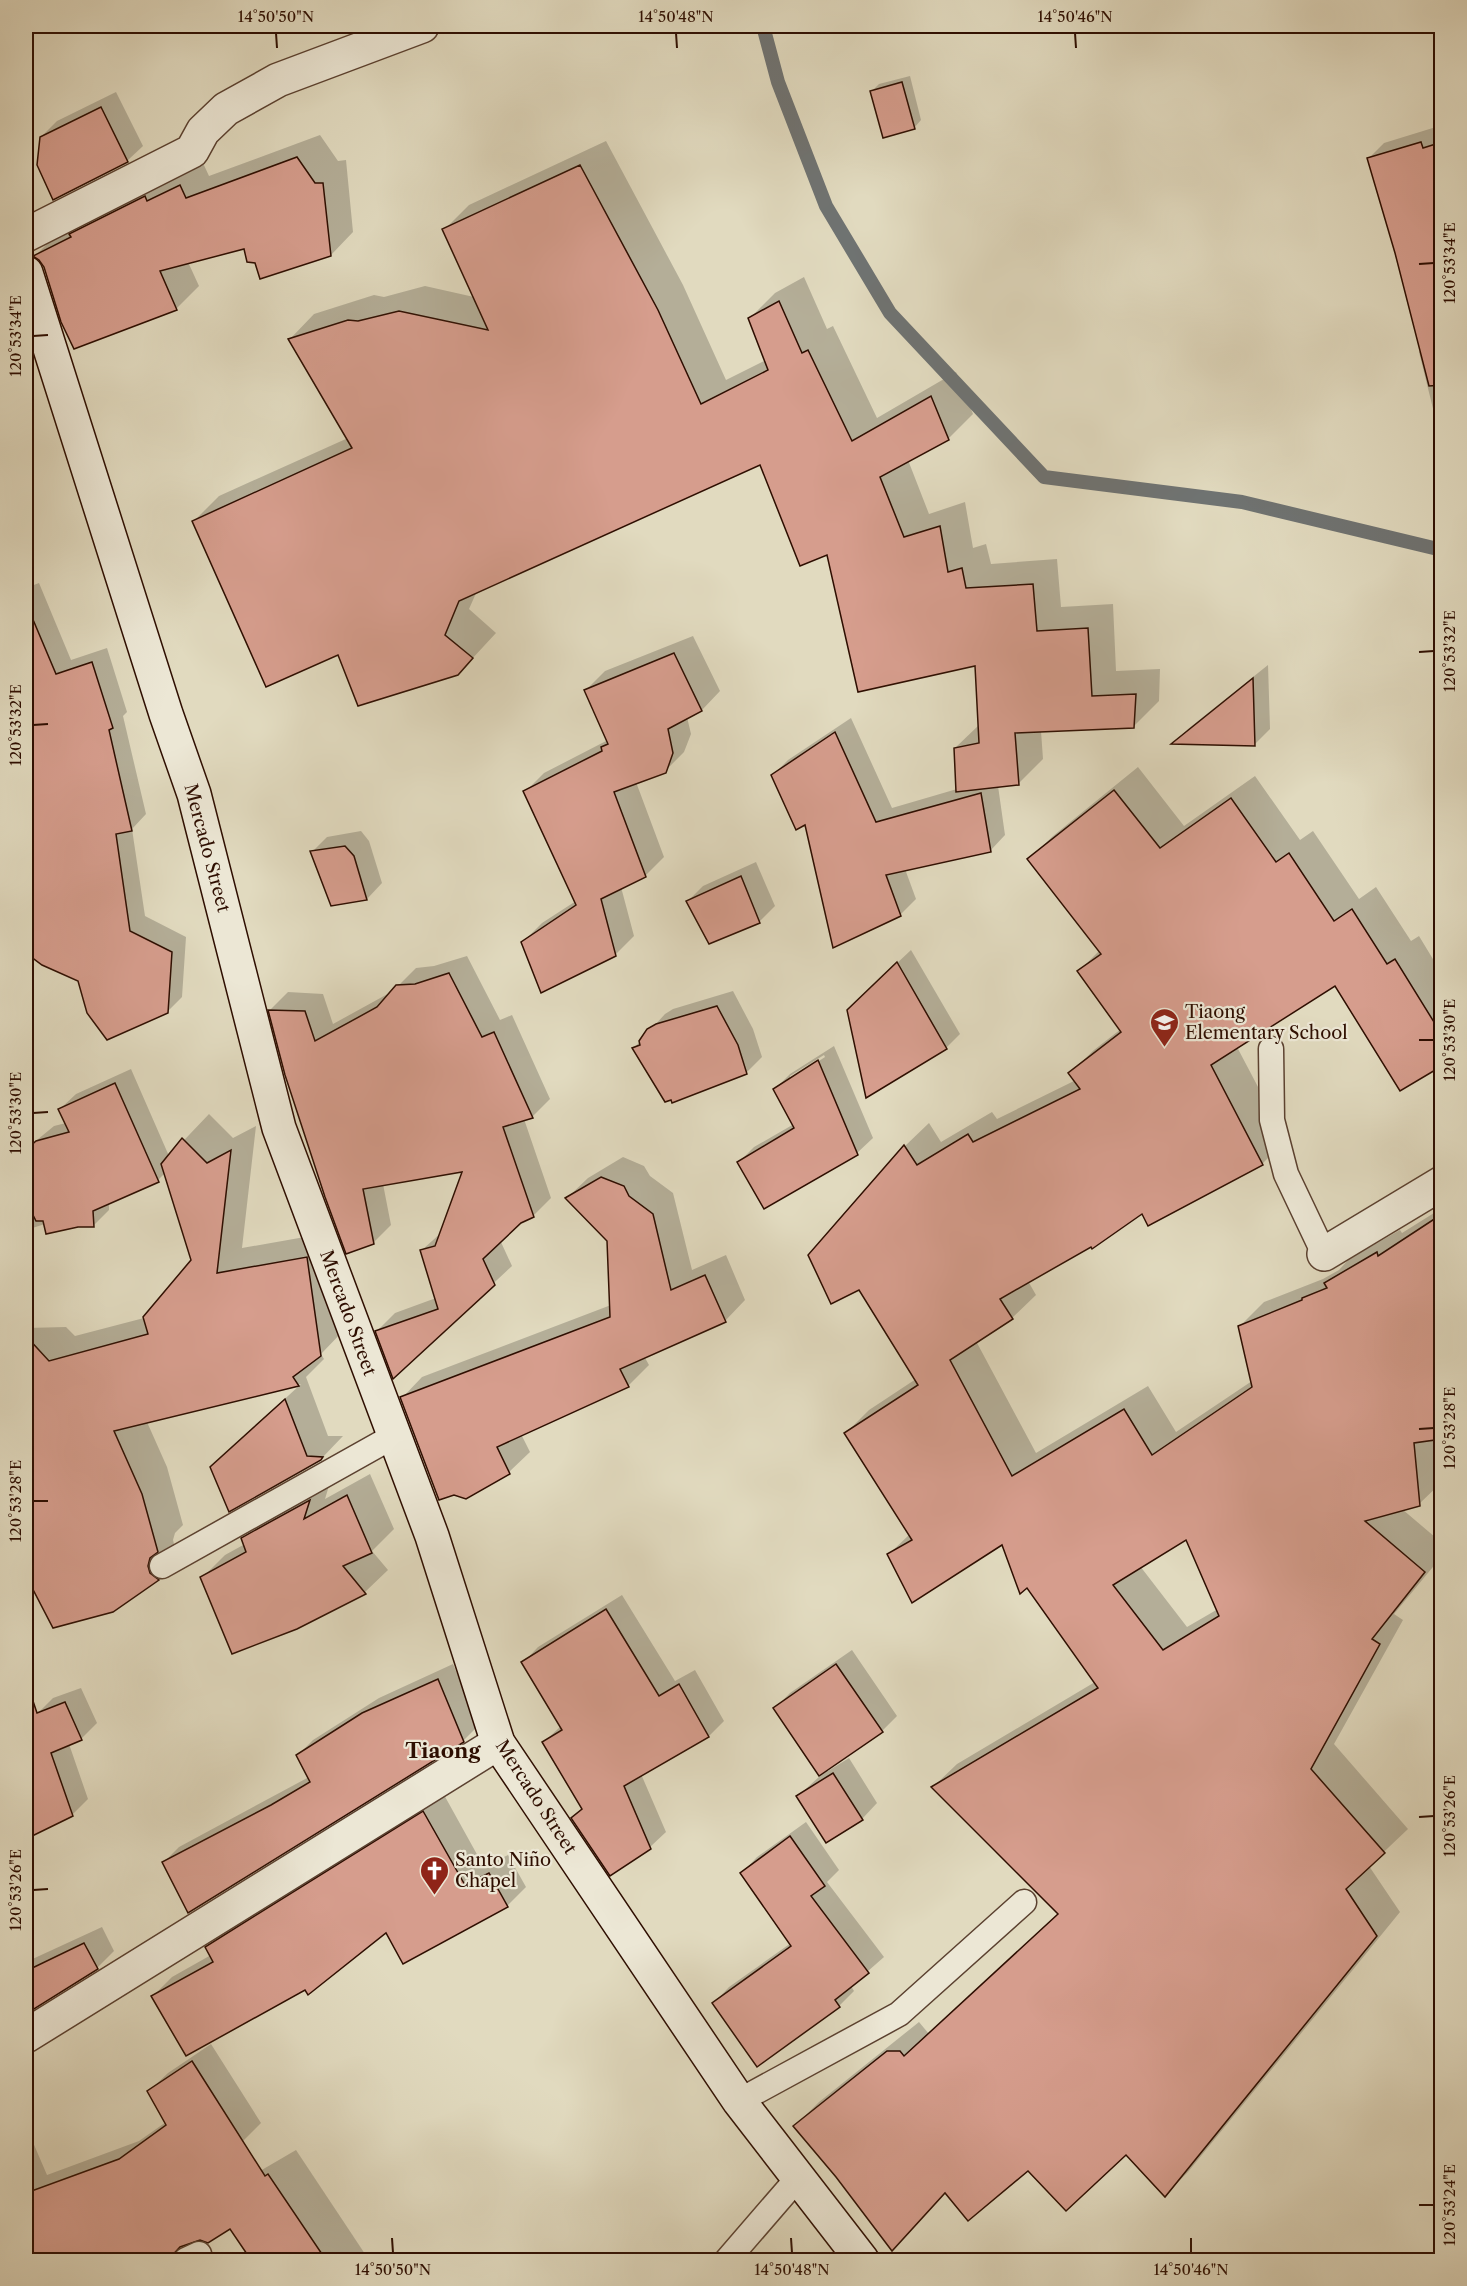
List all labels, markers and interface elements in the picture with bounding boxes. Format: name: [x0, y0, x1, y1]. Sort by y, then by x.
text: 14°50'50"N: [238, 7, 314, 26]
text: 14°50'48"N: [638, 7, 714, 26]
text: 14°50'46"N: [1037, 7, 1113, 26]
text: 120°53'34"E: [1440, 222, 1459, 304]
text: 120°53'34"E: [6, 295, 25, 377]
text: 120°53'32"E: [1440, 610, 1459, 692]
text: 120°53'32"E: [6, 684, 25, 766]
street label: Mercado Street: [179, 781, 235, 915]
text: 120°53'30"E: [1440, 999, 1459, 1081]
place label: Tiaong Elementary School: [1185, 1001, 1348, 1044]
school or university icon: Tiaong Elementary School: [1148, 1006, 1180, 1048]
text: 120°53'30"E: [6, 1072, 25, 1154]
street label: Mercado Street: [315, 1247, 381, 1379]
text: 120°53'28"E: [1440, 1387, 1459, 1469]
text: 120°53'28"E: [6, 1460, 25, 1542]
street label: Mercado Street: [491, 1736, 581, 1859]
district label: Tiaong: [405, 1738, 482, 1763]
text: 120°53'26"E: [1440, 1775, 1459, 1857]
text: 120°53'26"E: [6, 1849, 25, 1931]
place label: Santo Niño Chapel: [455, 1849, 551, 1892]
church icon: Santo Niño Chapel: [418, 1854, 450, 1896]
text: 120°53'24"E: [1440, 2164, 1459, 2246]
text: 14°50'50"N: [355, 2260, 431, 2279]
text: 14°50'48"N: [754, 2260, 830, 2279]
text: 14°50'46"N: [1153, 2260, 1229, 2279]

